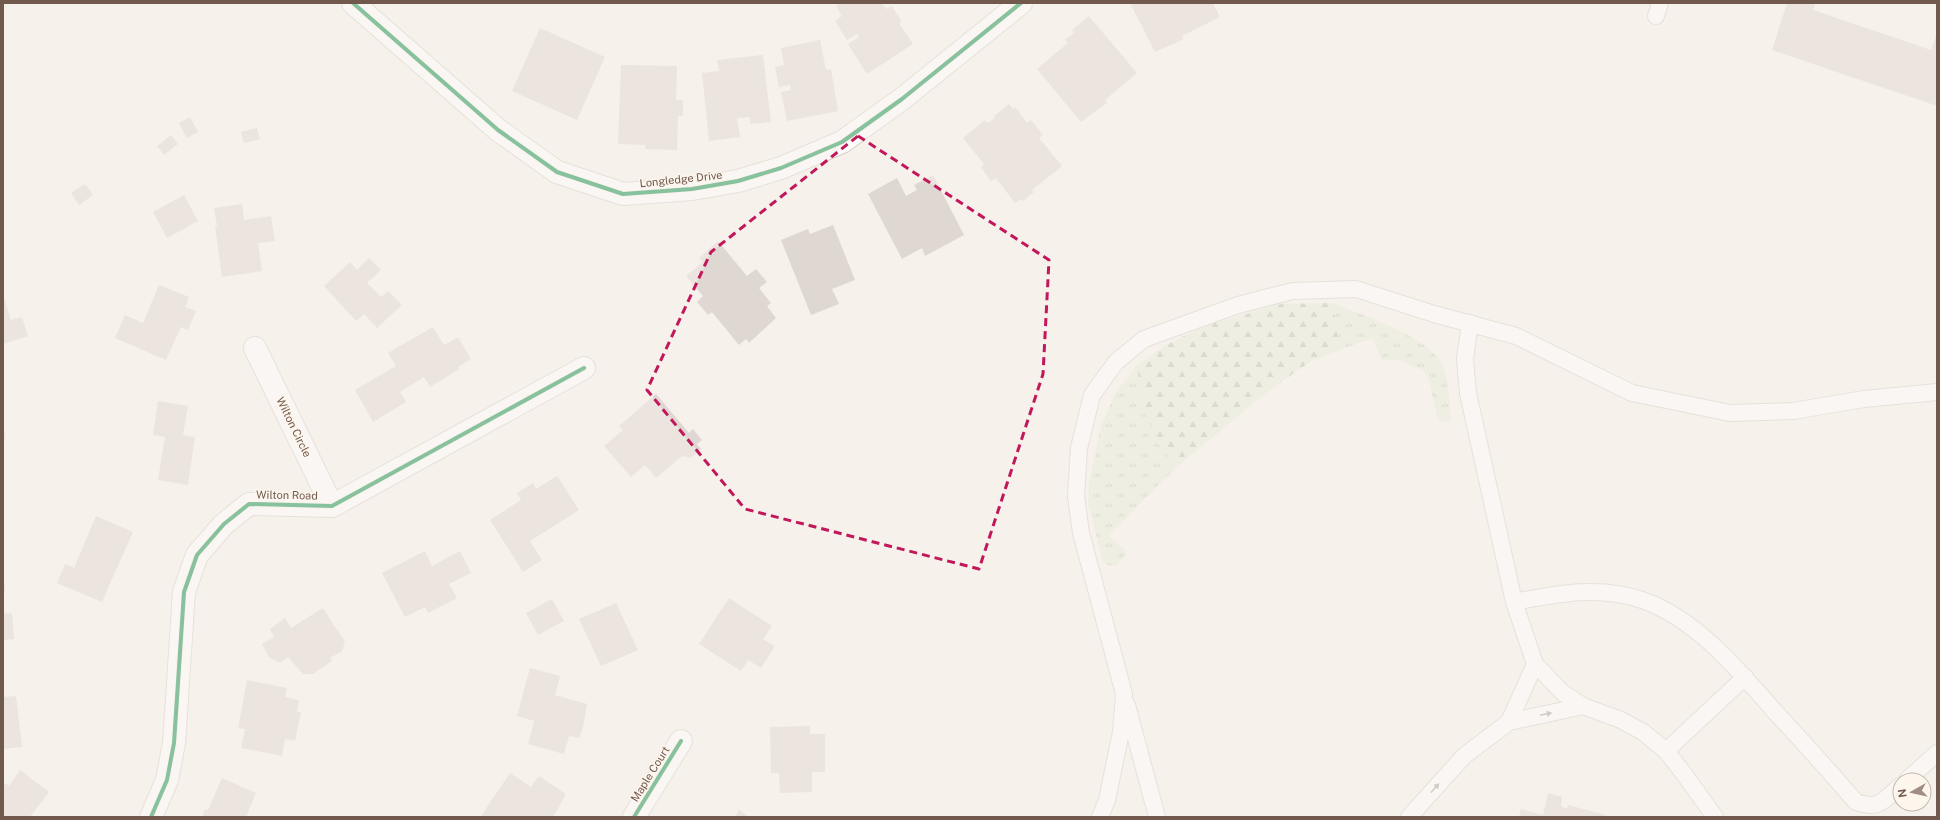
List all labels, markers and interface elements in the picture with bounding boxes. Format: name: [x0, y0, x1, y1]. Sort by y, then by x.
street label: Longledge Drive: [639, 169, 723, 189]
street label: Wilton Circle: [274, 395, 314, 459]
street label: Wilton Road: [256, 488, 318, 502]
one-way arrow: [1540, 711, 1552, 717]
street label: Maple Court: [628, 744, 672, 804]
north arrow: [1892, 772, 1932, 812]
one-way arrow: [1430, 783, 1440, 793]
text: N: [1896, 788, 1909, 798]

